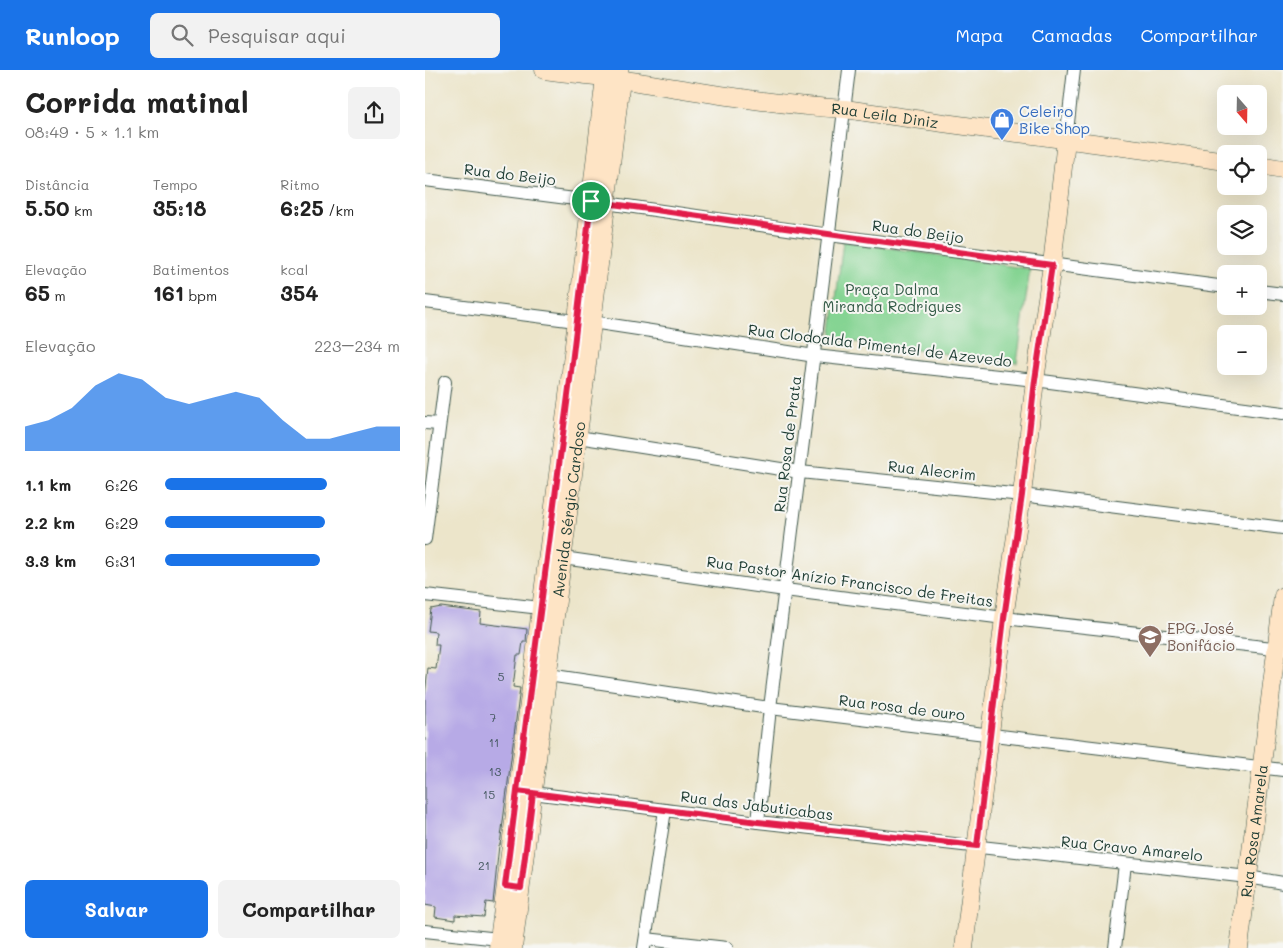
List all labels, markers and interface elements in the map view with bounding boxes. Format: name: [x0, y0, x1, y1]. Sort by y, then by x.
search box: [150, 13, 500, 58]
text: Runloop: [25, 20, 120, 51]
icon: search: [168, 21, 196, 49]
text: Pesquisar aqui: [208, 23, 346, 48]
text: Mapa: [956, 23, 1003, 47]
text: Camadas: [1031, 23, 1112, 47]
text: Compartilhar: [1140, 23, 1258, 47]
text: Corrida matinal: [25, 84, 249, 120]
north arrow: [1217, 85, 1267, 135]
map controls: [1217, 85, 1267, 375]
button: share: [348, 87, 400, 139]
street label: Rua Leila Diniz: [831, 98, 940, 132]
place label: Celeiro Bike Shop: [1019, 101, 1090, 138]
shop icon: Celeiro Bike Shop: [989, 107, 1015, 141]
text: 08:49 · 5 × 1.1 km: [25, 121, 159, 142]
button: locate: [1217, 145, 1267, 195]
street label: Rua do Beijo: [463, 158, 557, 190]
text: Distância: [25, 175, 90, 194]
text: Tempo: [153, 175, 197, 194]
text: Ritmo: [280, 175, 319, 194]
pin: [570, 180, 612, 222]
icon: arrive: [577, 187, 605, 215]
text: 5.50: [25, 194, 70, 221]
text: 35:18: [153, 194, 207, 221]
text: 6:25: [280, 194, 324, 221]
text: km: [70, 201, 93, 220]
text: /km: [324, 201, 354, 220]
button: layers: [1217, 205, 1267, 255]
street label: Rua do Beijo: [871, 215, 965, 247]
text: Elevação: [25, 260, 87, 279]
text: Batimentos: [153, 260, 229, 279]
text: kcal: [280, 260, 308, 279]
button: +: [1217, 265, 1267, 315]
text: 65: [25, 279, 50, 306]
text: 161: [153, 279, 184, 306]
text: 354: [280, 279, 319, 306]
park label: Praça Dalma Miranda Rodrigues: [822, 279, 962, 316]
text: m: [50, 286, 66, 305]
text: bpm: [184, 286, 217, 305]
street label: Rua Clodoalda Pimentel de Azevedo: [747, 319, 1013, 371]
button: −: [1217, 325, 1267, 375]
text: Elevação: [25, 335, 95, 356]
text: 223–234 m: [314, 335, 400, 356]
street label: Rua Rosa de Prata: [769, 375, 805, 513]
street label: Avenida Sérgio Cardoso: [547, 420, 590, 599]
street label: Rua Alecrim: [887, 455, 977, 485]
text: 1.1 km: [25, 474, 71, 495]
text: 6:26: [105, 474, 138, 495]
text: 2.2 km: [25, 512, 75, 533]
text: 6:29: [105, 512, 138, 533]
text: 3.3 km: [25, 550, 76, 571]
text: 6:31: [105, 550, 136, 571]
street label: Rua Pastor Anízio Francisco de Freitas: [705, 551, 995, 611]
place label: EPG José Bonifácio: [1167, 618, 1235, 655]
school or university icon: EPG José Bonifácio: [1137, 624, 1163, 658]
house number: 5: [498, 668, 505, 684]
street label: Rua rosa de ouro: [838, 689, 966, 725]
house number: 7: [490, 709, 497, 725]
house number: 11: [489, 734, 499, 750]
house number: 13: [489, 763, 501, 779]
street label: Rua Rosa Amarela: [1235, 763, 1272, 898]
house number: 15: [483, 786, 495, 802]
street label: Rua das Jabuticabas: [679, 786, 835, 824]
street label: Rua Cravo Amarelo: [1060, 831, 1204, 865]
house number: 21: [478, 857, 490, 873]
button: Salvar: [25, 880, 208, 938]
button: Compartilhar: [218, 880, 400, 938]

